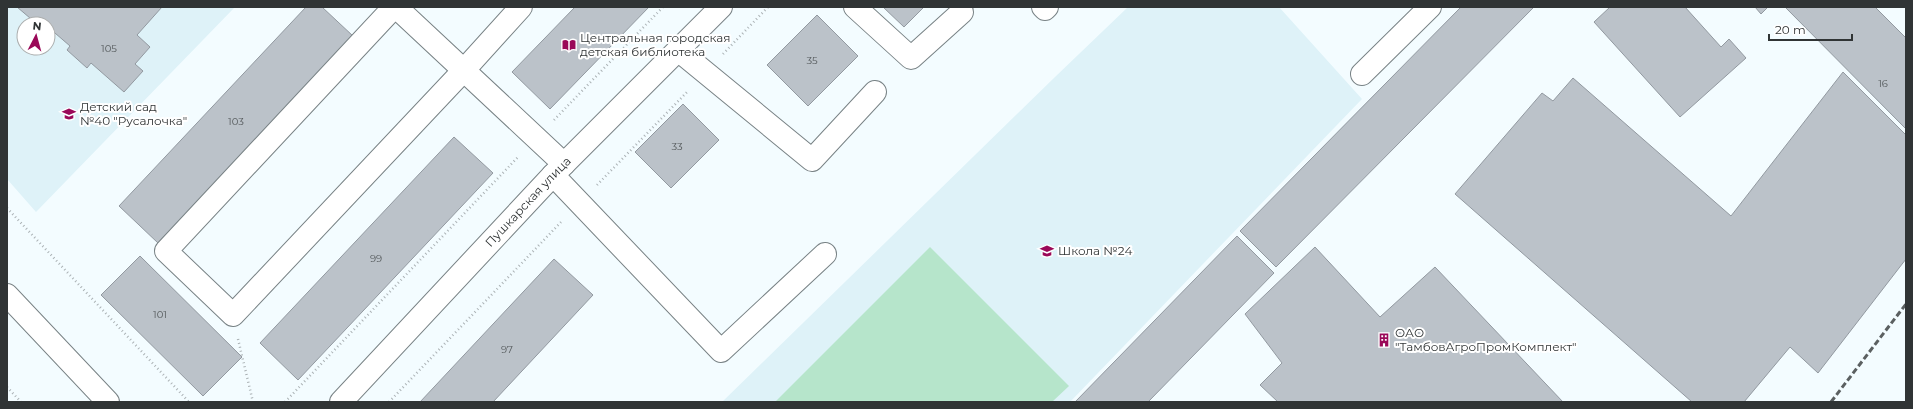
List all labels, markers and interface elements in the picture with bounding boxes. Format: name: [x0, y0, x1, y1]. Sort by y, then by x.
north arrow: [16, 16, 56, 56]
scale bar: [1769, 16, 1852, 42]
text: N: [32, 19, 42, 33]
text: 20 m: [1775, 22, 1806, 37]
place label: Центральная городская детская библиотека: [580, 30, 731, 59]
library icon: Центральная городская детская библиотека: [561, 37, 577, 53]
house number: 105: [101, 42, 117, 55]
house number: 35: [806, 54, 818, 67]
house number: 16: [1878, 77, 1888, 90]
place label: Детский сад №40 "Русалочка": [80, 99, 187, 128]
school or university icon: Детский сад №40 "Русалочка": [61, 106, 77, 122]
house number: 103: [228, 115, 244, 128]
house number: 33: [671, 140, 683, 153]
street label: Пушкарская улица: [482, 153, 574, 250]
school or university icon: Школа №24: [1039, 243, 1055, 259]
place label: Школа №24: [1058, 243, 1132, 258]
house number: 99: [370, 252, 382, 265]
house number: 101: [153, 308, 167, 321]
place label: ОАО "ТамбовАгроПромКомплект": [1395, 325, 1577, 354]
building icon: ОАО "ТамбовАгроПромКомплект": [1376, 332, 1392, 348]
house number: 97: [501, 343, 513, 356]

